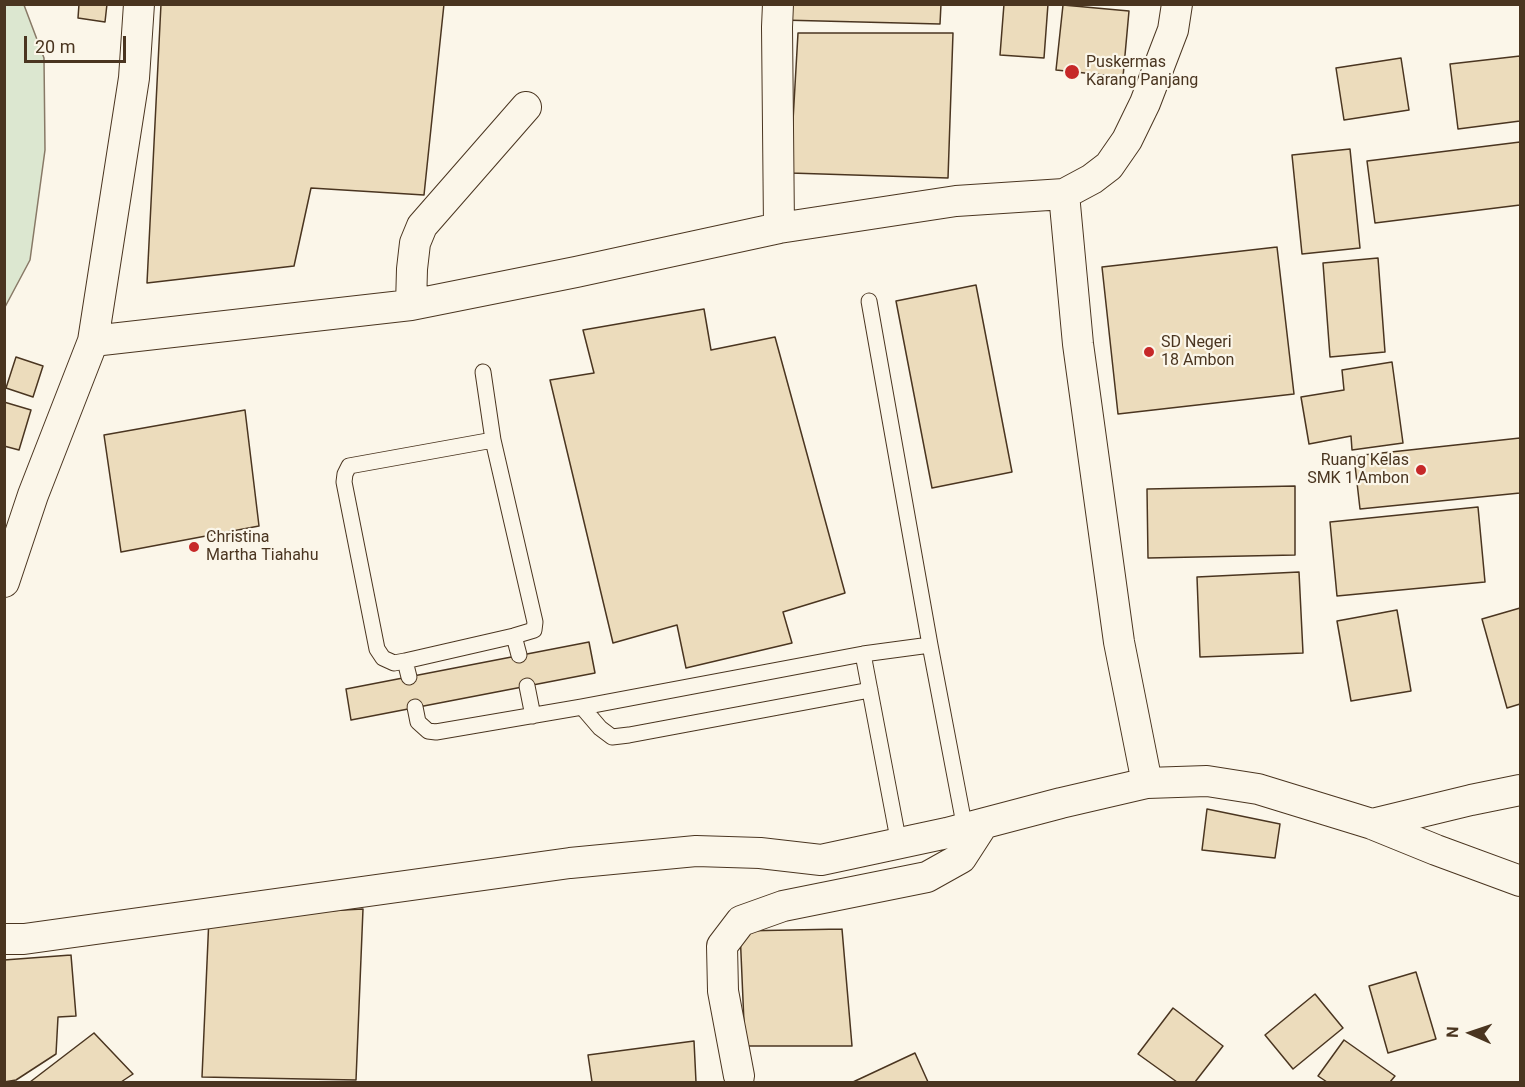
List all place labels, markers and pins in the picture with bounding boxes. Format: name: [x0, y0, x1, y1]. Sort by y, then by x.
place label: Puskermas Karang Panjang: [1086, 53, 1198, 91]
marker: Puskermas Karang Panjang: [1063, 63, 1081, 81]
place label: SD Negeri 18 Ambon: [1161, 333, 1234, 371]
marker: SD Negeri 18 Ambon: [1142, 345, 1156, 359]
place label: Ruang Kelas SMK 1 Ambon: [1307, 451, 1409, 489]
marker: Ruang Kelas SMK 1 Ambon: [1414, 463, 1428, 477]
place label: Christina Martha Tiahahu: [206, 528, 318, 566]
marker: Christina Martha Tiahahu: [187, 540, 201, 554]

